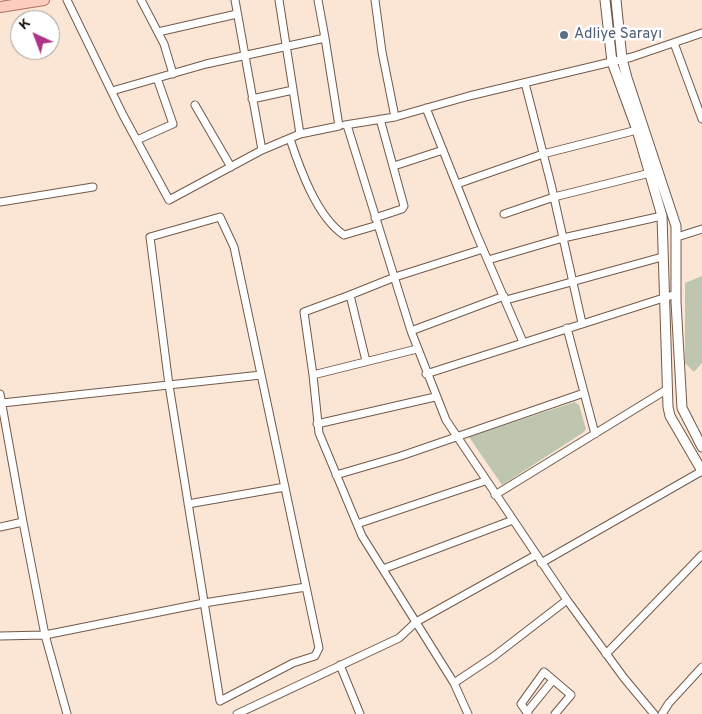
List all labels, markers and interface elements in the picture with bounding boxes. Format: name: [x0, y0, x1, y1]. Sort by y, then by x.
north arrow: [10, 10, 60, 60]
text: K: [16, 15, 35, 34]
place label: Adliye Sarayı: [574, 26, 662, 44]
marker: Adliye Sarayı: [558, 29, 570, 41]

